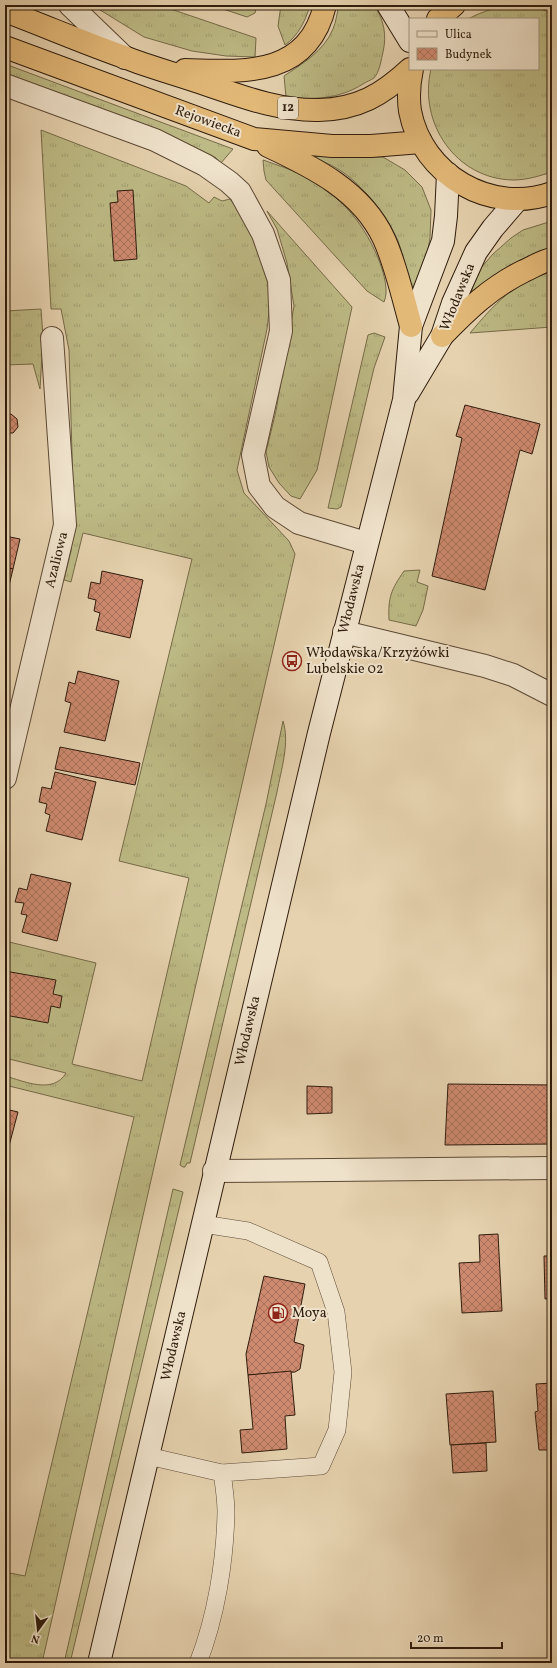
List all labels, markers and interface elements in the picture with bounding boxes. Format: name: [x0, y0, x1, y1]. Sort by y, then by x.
legend: [409, 18, 539, 70]
text: Ulica: [445, 27, 472, 43]
text: Budynek: [445, 47, 492, 63]
road number: 12: [278, 97, 298, 119]
street label: Rejowiecka: [172, 101, 244, 143]
street label: Włodawska: [436, 260, 480, 334]
street label: Azaliowa: [41, 530, 73, 590]
street label: Włodawska: [334, 562, 370, 636]
place label: Włodawska/Krzyżówki Lubelskie 02: [306, 644, 449, 679]
bus stop icon: Włodawska/Krzyżówki Lubelskie 02: [281, 650, 303, 672]
street label: Włodawska: [231, 994, 265, 1068]
fuel station icon: Moya: [267, 1302, 289, 1324]
place label: Moya: [292, 1304, 327, 1323]
street label: Włodawska: [157, 1309, 191, 1383]
north arrow: [18, 1610, 58, 1650]
scale bar: [411, 1624, 502, 1650]
text: N: [30, 1630, 42, 1646]
text: 20 m: [417, 1631, 444, 1647]

